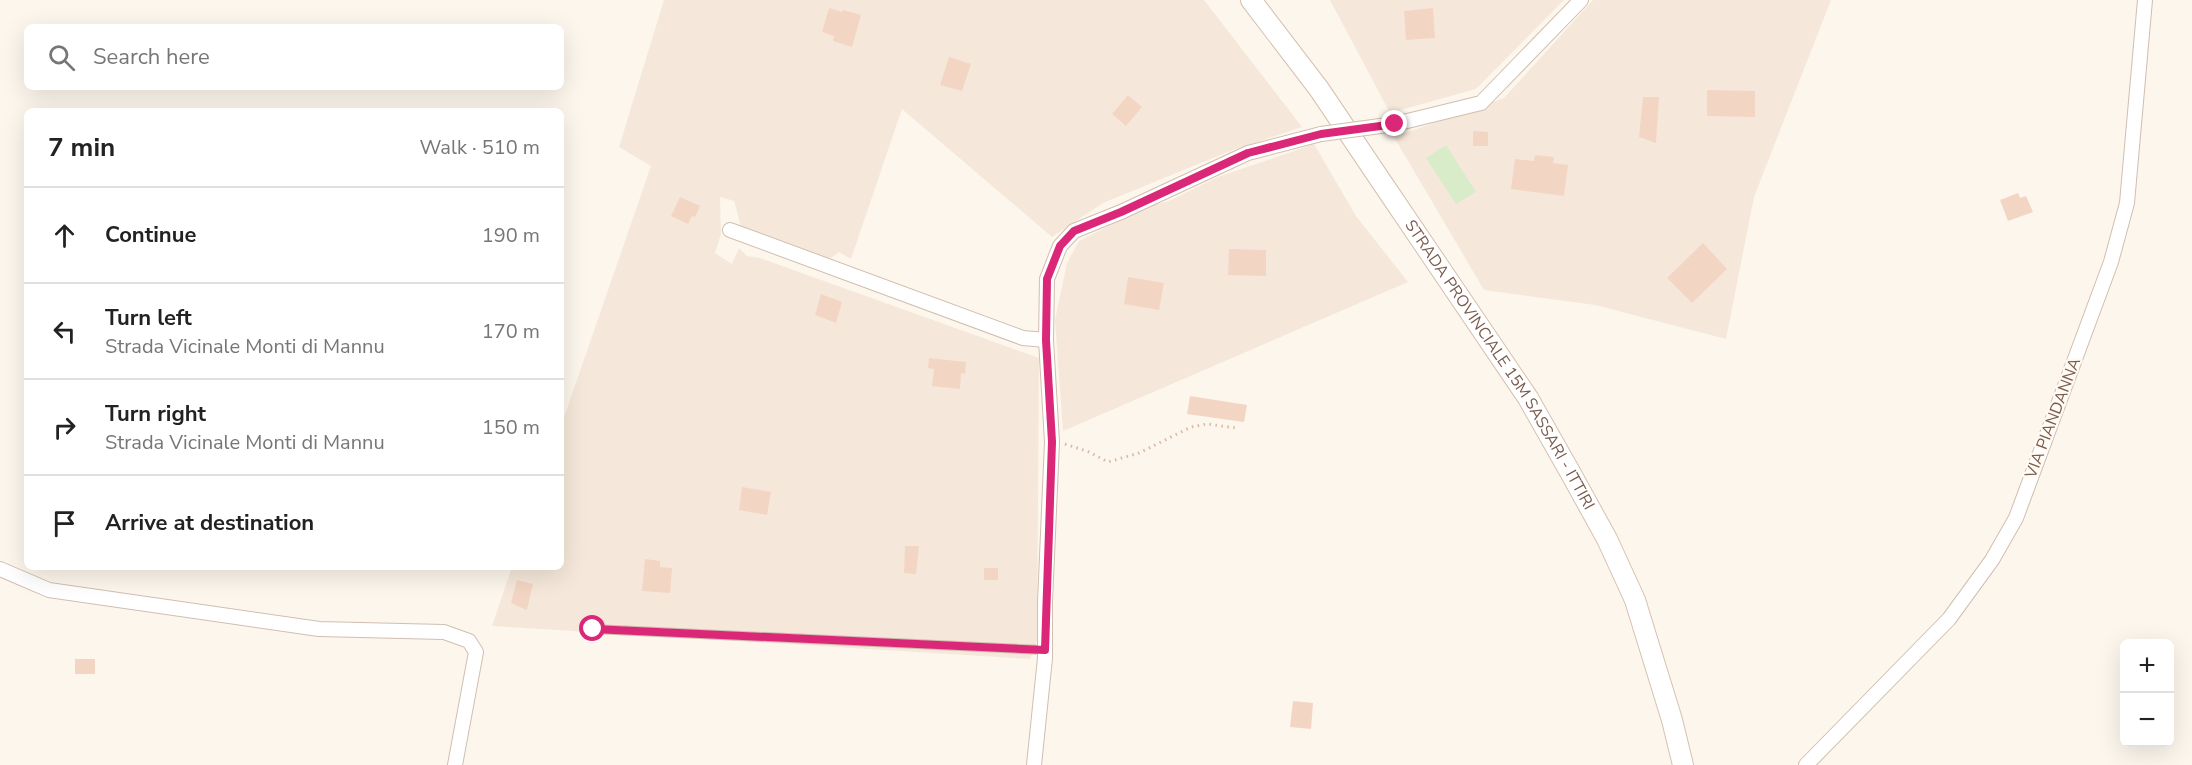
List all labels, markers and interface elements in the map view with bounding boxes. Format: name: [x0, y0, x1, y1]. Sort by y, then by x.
search box: [24, 24, 564, 90]
icon: search: [45, 41, 78, 74]
text: Search here: [93, 42, 210, 72]
route end: [1381, 110, 1407, 136]
text: 7 min: [48, 130, 115, 165]
text: Walk · 510 m: [420, 134, 540, 161]
street label: STRADA PROVINCIALE 15M SASSARI - ITTIRI: [1400, 216, 1600, 514]
icon: ahead: [48, 219, 81, 252]
text: Continue: [105, 220, 196, 250]
text: 190 m: [482, 222, 540, 249]
text: Turn left: [105, 303, 192, 333]
icon: left: [48, 315, 81, 348]
text: 170 m: [482, 318, 540, 345]
text: Strada Vicinale Monti di Mannu: [105, 333, 385, 360]
street label: VIA PIANDANNA: [2020, 354, 2086, 482]
text: Turn right: [105, 399, 206, 429]
icon: right: [48, 411, 81, 444]
text: 150 m: [482, 414, 540, 441]
text: Strada Vicinale Monti di Mannu: [105, 429, 385, 456]
icon: arrive: [48, 507, 81, 540]
text: Arrive at destination: [105, 508, 314, 538]
route start: [579, 615, 605, 641]
map controls: [2120, 639, 2174, 747]
button: +: [2120, 639, 2174, 693]
button: −: [2120, 693, 2174, 747]

